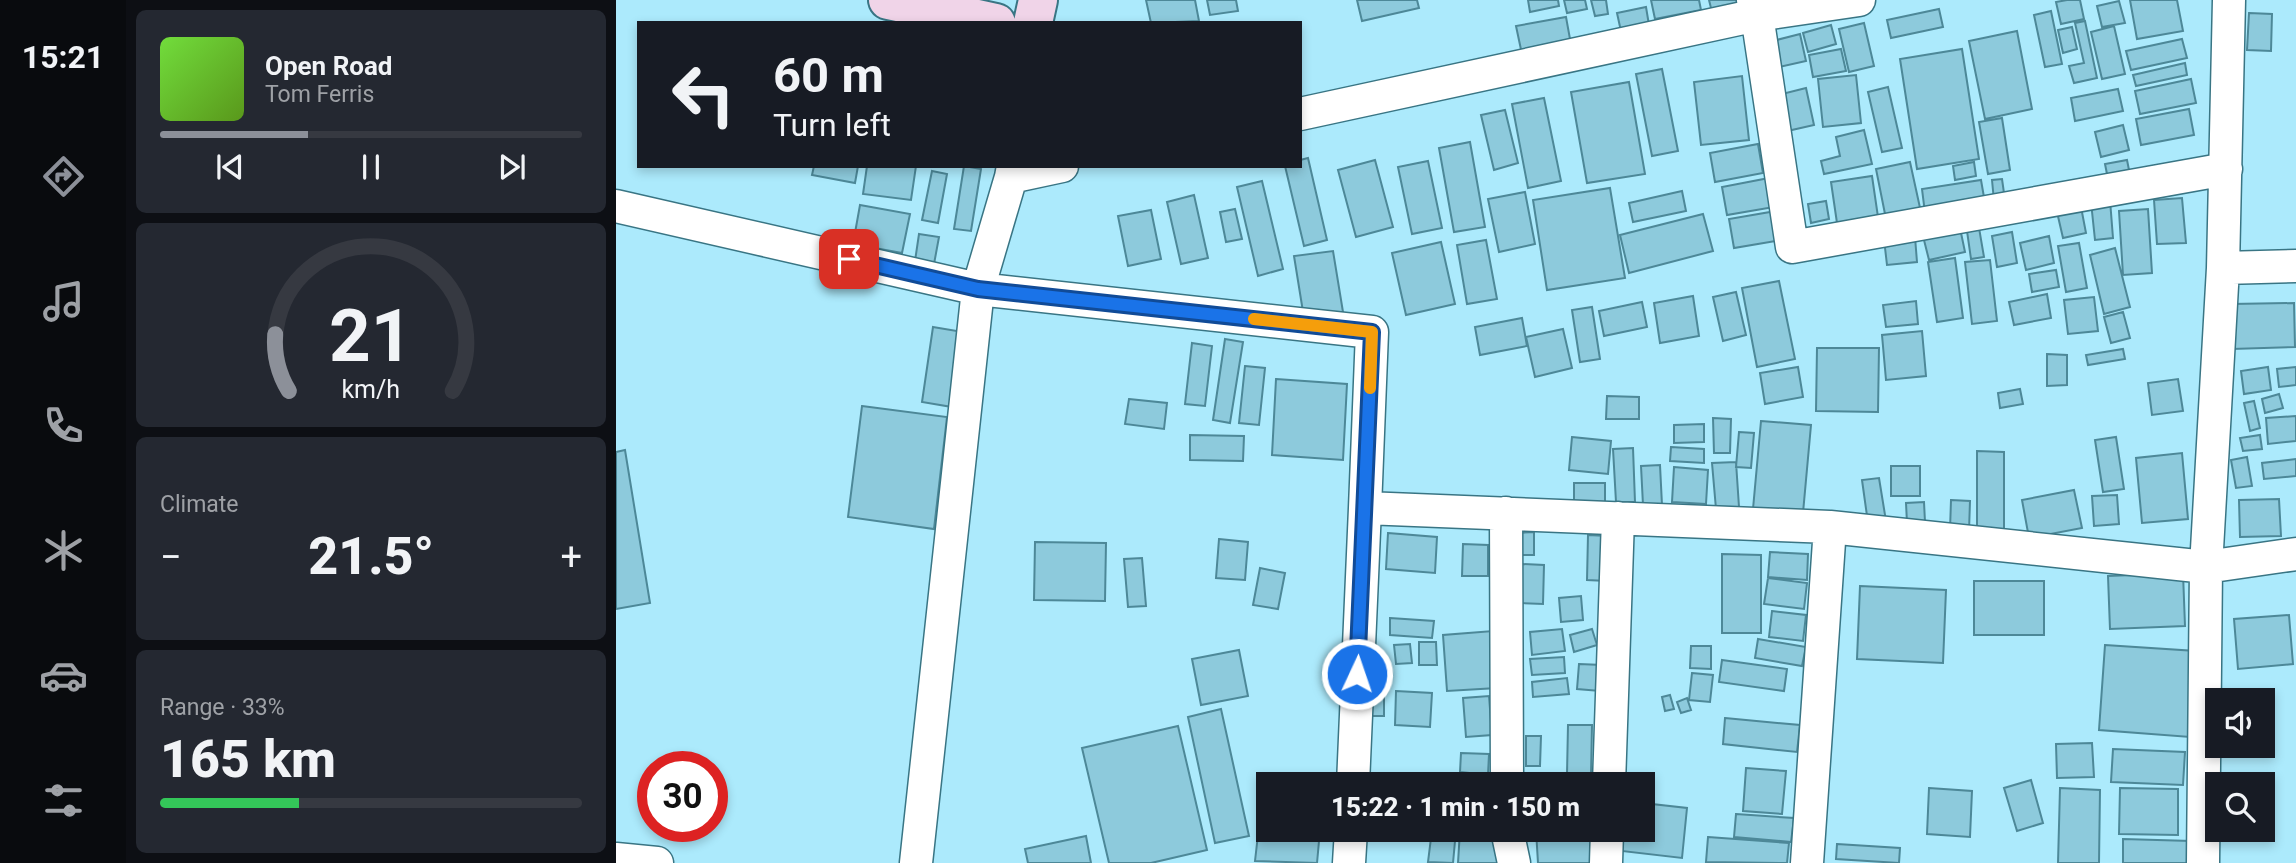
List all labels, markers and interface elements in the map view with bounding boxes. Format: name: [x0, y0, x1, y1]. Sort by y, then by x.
text: 15:21: [22, 38, 104, 76]
text: 60 m: [773, 47, 884, 104]
icon: left: [658, 49, 749, 140]
text: Open Road: [265, 51, 393, 81]
text: Tom Ferris: [265, 81, 374, 108]
text: Turn left: [773, 106, 891, 144]
icon: previous: [211, 148, 249, 186]
icon: pause: [352, 148, 390, 186]
icon: next: [493, 148, 531, 186]
icon: directions: [39, 152, 88, 201]
pin: [819, 229, 879, 289]
icon: arrive: [830, 240, 868, 278]
icon: music: [39, 277, 88, 326]
text: 21: [329, 293, 413, 379]
text: km/h: [342, 375, 400, 404]
icon: phone: [39, 401, 88, 450]
text: Climate: [160, 491, 239, 518]
icon: climate: [39, 526, 88, 575]
text: 21.5°: [308, 526, 434, 587]
text: −: [160, 535, 182, 579]
text: +: [560, 535, 582, 579]
position arrow: [1320, 637, 1394, 711]
icon: car: [39, 651, 88, 700]
map controls: [2205, 688, 2275, 842]
button: sound: [2205, 688, 2275, 758]
text: Range · 33%: [160, 694, 285, 721]
text: 165 km: [160, 729, 336, 790]
speed limit sign: 30: [637, 751, 728, 842]
button: search: [2205, 772, 2275, 842]
icon: filters: [39, 776, 88, 825]
text: 15:22 · 1 min · 150 m: [1331, 792, 1580, 822]

